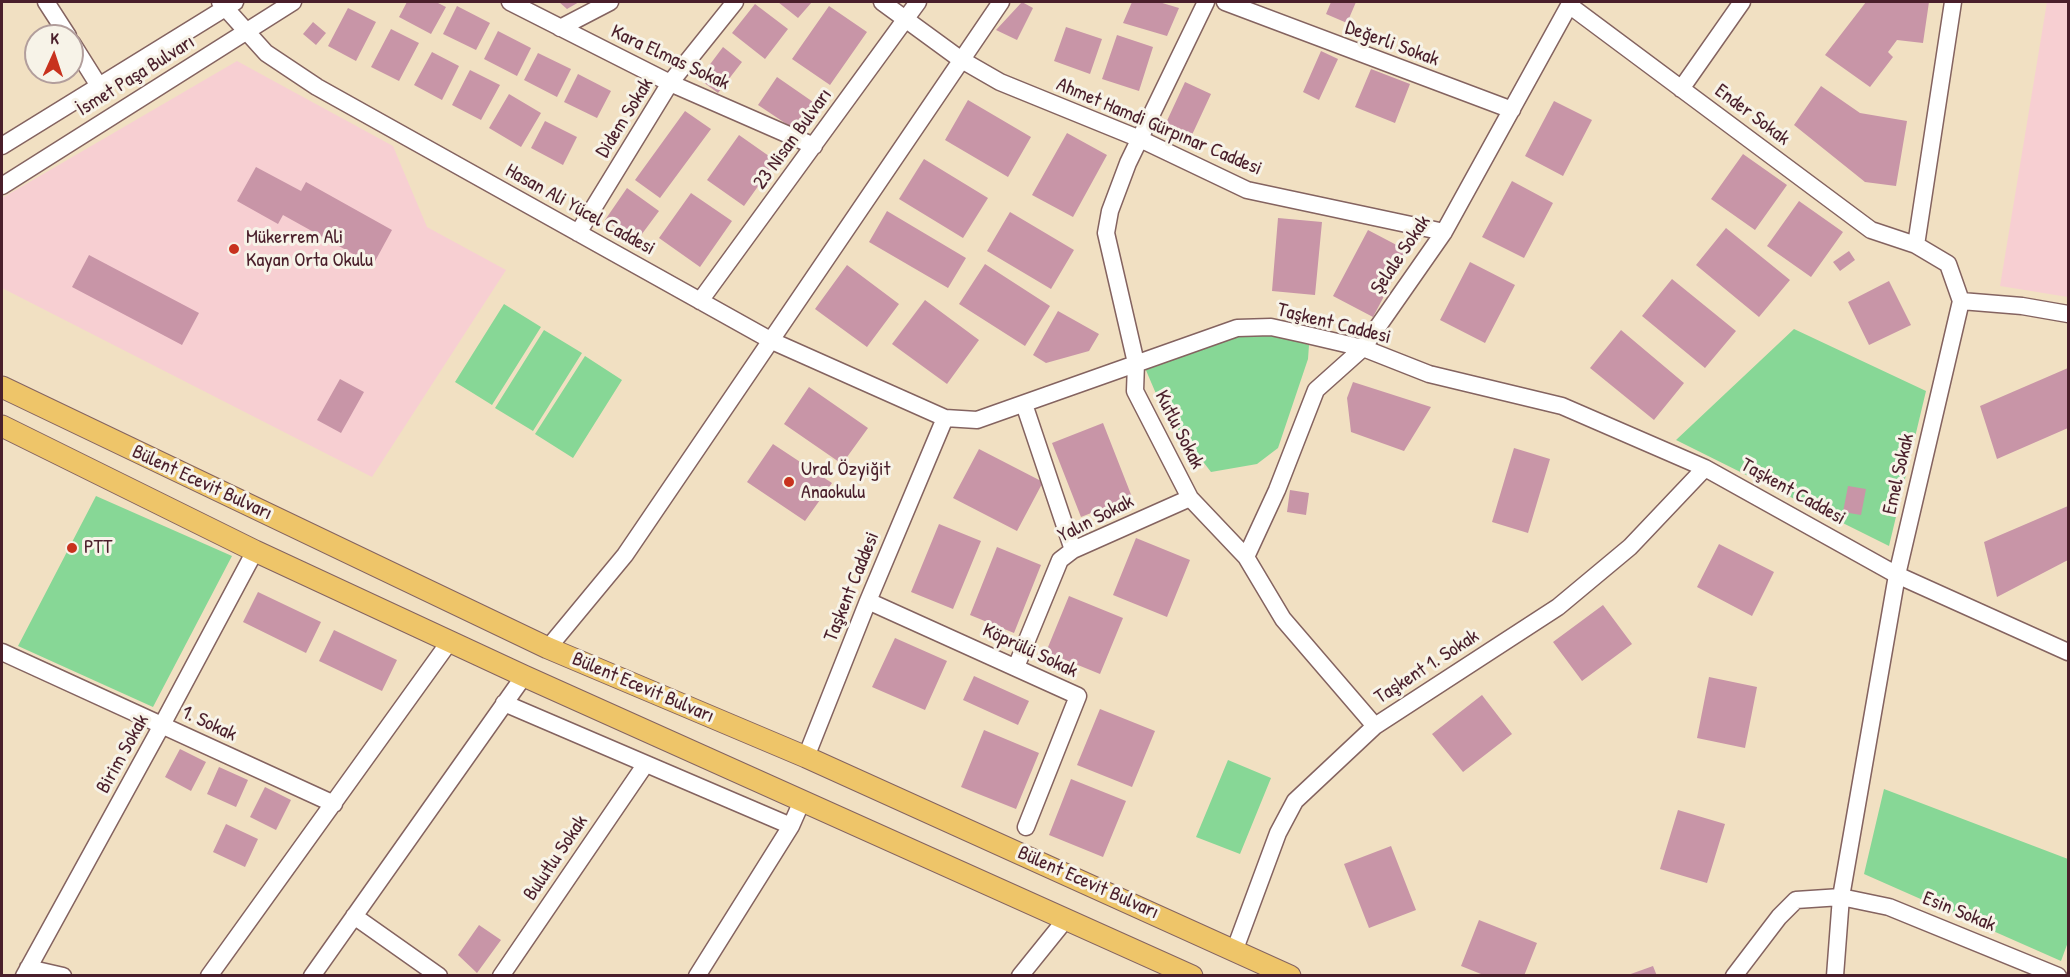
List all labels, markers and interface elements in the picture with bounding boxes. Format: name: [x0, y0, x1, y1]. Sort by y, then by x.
street label: Değerli Sokak: [1342, 16, 1442, 72]
street label: Kara Elmas Sokak: [607, 20, 733, 96]
north arrow: [24, 24, 84, 84]
text: K: [50, 27, 60, 49]
street label: İsmet Paşa Bulvarı: [73, 30, 199, 122]
street label: Ahmet Hamdi Gürpınar Caddesi: [1053, 73, 1265, 181]
street label: Didem Sokak: [591, 74, 659, 162]
street label: Ender Sokak: [1710, 79, 1794, 151]
street label: 23 Nisan Bulvarı: [748, 84, 838, 194]
street label: Hasan Ali Yücel Caddesi: [501, 159, 659, 261]
street label: Şelale Sokak: [1366, 211, 1436, 299]
place label: Mükerrem Ali Kayan Orta Okulu: [246, 226, 373, 273]
marker: Mükerrem Ali Kayan Orta Okulu: [227, 242, 241, 256]
street label: Taşkent Caddesi: [1275, 298, 1393, 350]
street label: Kutlu Sokak: [1149, 387, 1209, 473]
street label: Emel Sokak: [1878, 431, 1920, 517]
street label: Bülent Ecevit Bulvarı: [128, 440, 276, 526]
street label: Taşkent Caddesi: [1736, 453, 1850, 531]
place label: Ural Özyiğit Anaokulu: [801, 458, 890, 505]
marker: Ural Özyiğit Anaokulu: [782, 475, 796, 489]
street label: Yalın Sokak: [1054, 490, 1138, 548]
street label: Taşkent Caddesi: [819, 529, 885, 645]
place label: PTT: [84, 536, 112, 560]
marker: PTT: [65, 541, 79, 555]
street label: Köprülü Sokak: [979, 618, 1081, 684]
street label: Taşkent 1. Sokak: [1370, 624, 1484, 710]
street label: Bülent Ecevit Bulvarı: [568, 647, 718, 729]
street label: 1. Sokak: [178, 701, 240, 747]
street label: Birim Sokak: [91, 710, 155, 798]
street label: Bulutlu Sokak: [519, 811, 593, 905]
street label: Bülent Ecevit Bulvarı: [1014, 841, 1162, 925]
street label: Esin Sokak: [1919, 887, 1999, 937]

